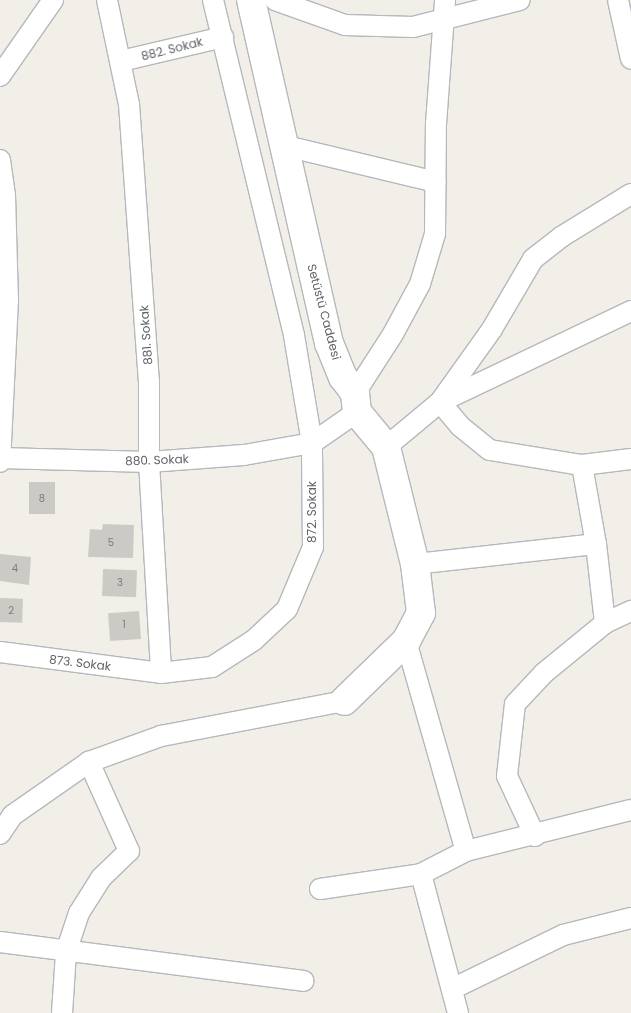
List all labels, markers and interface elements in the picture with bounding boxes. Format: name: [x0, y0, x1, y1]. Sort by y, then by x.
street label: 882. Sokak: [140, 34, 204, 64]
street label: Setüstü Caddesi: [304, 263, 344, 361]
street label: 881. Sokak: [137, 305, 155, 365]
street label: 880. Sokak: [125, 452, 189, 468]
street label: 872. Sokak: [305, 481, 319, 543]
house number: 8: [39, 493, 45, 505]
house number: 5: [108, 537, 114, 549]
house number: 4: [12, 563, 18, 575]
house number: 3: [117, 577, 123, 589]
house number: 2: [8, 605, 14, 617]
house number: 1: [122, 619, 126, 631]
street label: 873. Sokak: [48, 652, 112, 674]

